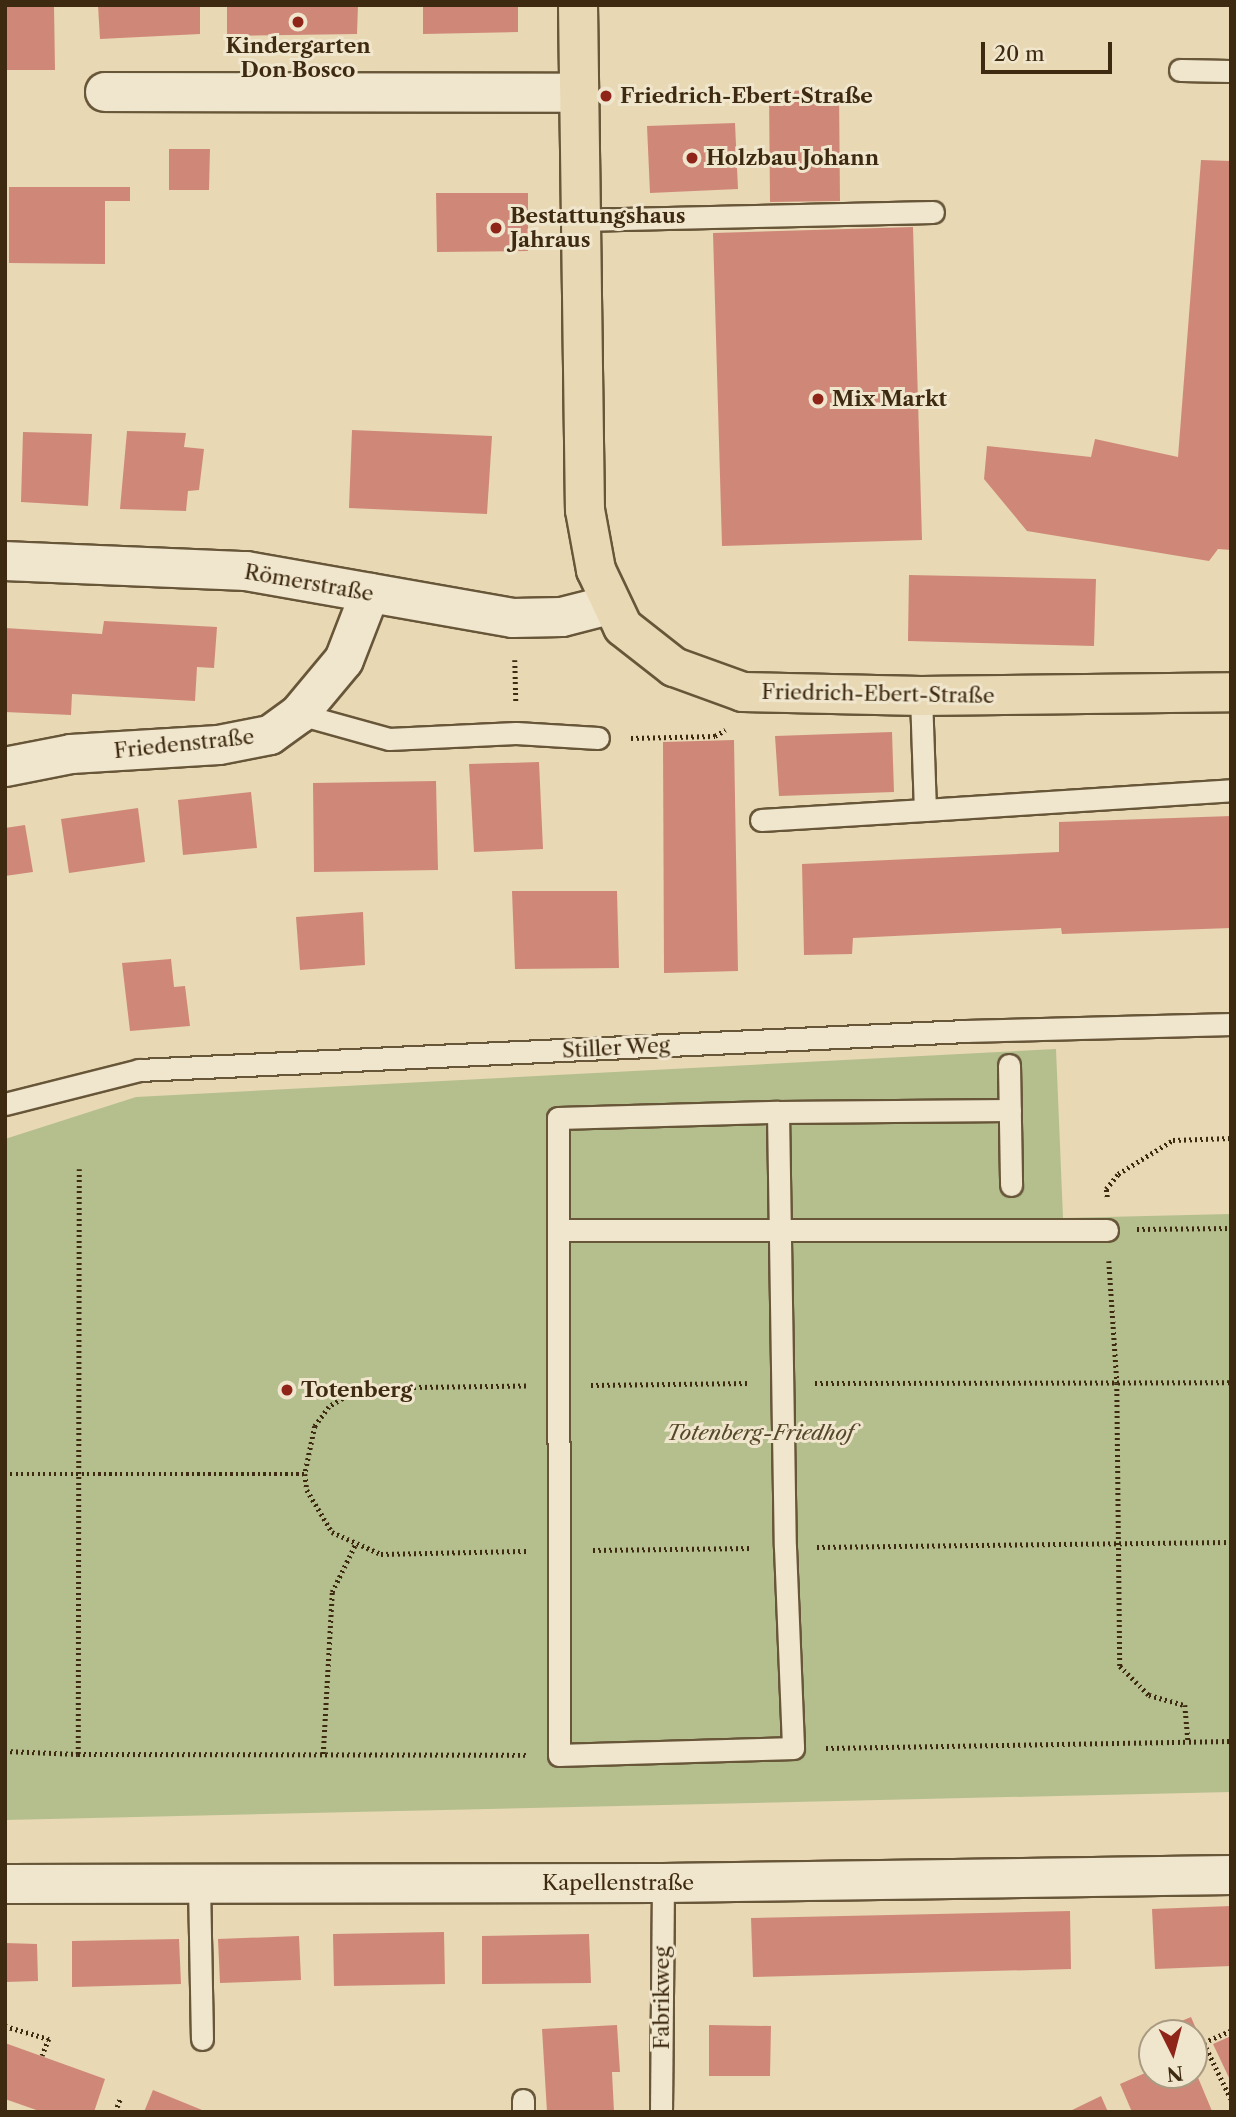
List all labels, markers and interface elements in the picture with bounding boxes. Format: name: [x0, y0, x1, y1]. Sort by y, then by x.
marker: Kindergarten Don Bosco: [290, 14, 306, 30]
scale bar: [984, 28, 1115, 72]
place label: Kindergarten Don Bosco: [225, 33, 371, 83]
text: 20 m: [994, 41, 1045, 66]
place label: Friedrich-Ebert-Straße: [620, 83, 873, 109]
marker: Friedrich-Ebert-Straße: [598, 88, 614, 104]
place label: Holzbau Johann: [706, 145, 879, 171]
marker: Holzbau Johann: [684, 150, 700, 166]
place label: Bestattungshaus Jahraus: [510, 203, 686, 253]
marker: Bestattungshaus Jahraus: [488, 220, 504, 236]
place label: Mix Markt: [832, 386, 947, 412]
marker: Mix Markt: [810, 391, 826, 407]
street label: Römerstraße: [242, 559, 376, 607]
street label: Friedrich-Ebert-Straße: [761, 679, 995, 709]
street label: Friedenstraße: [113, 724, 255, 764]
street label: Stiller Weg: [561, 1033, 671, 1063]
place label: Totenberg: [301, 1377, 413, 1403]
marker: Totenberg: [279, 1382, 295, 1398]
park label: Totenberg-Friedhof: [667, 1420, 853, 1446]
street label: Kapellenstraße: [542, 1870, 694, 1896]
street label: Fabrikweg: [649, 1946, 675, 2050]
north arrow: [1138, 2019, 1208, 2089]
text: N: [1166, 2061, 1184, 2086]

